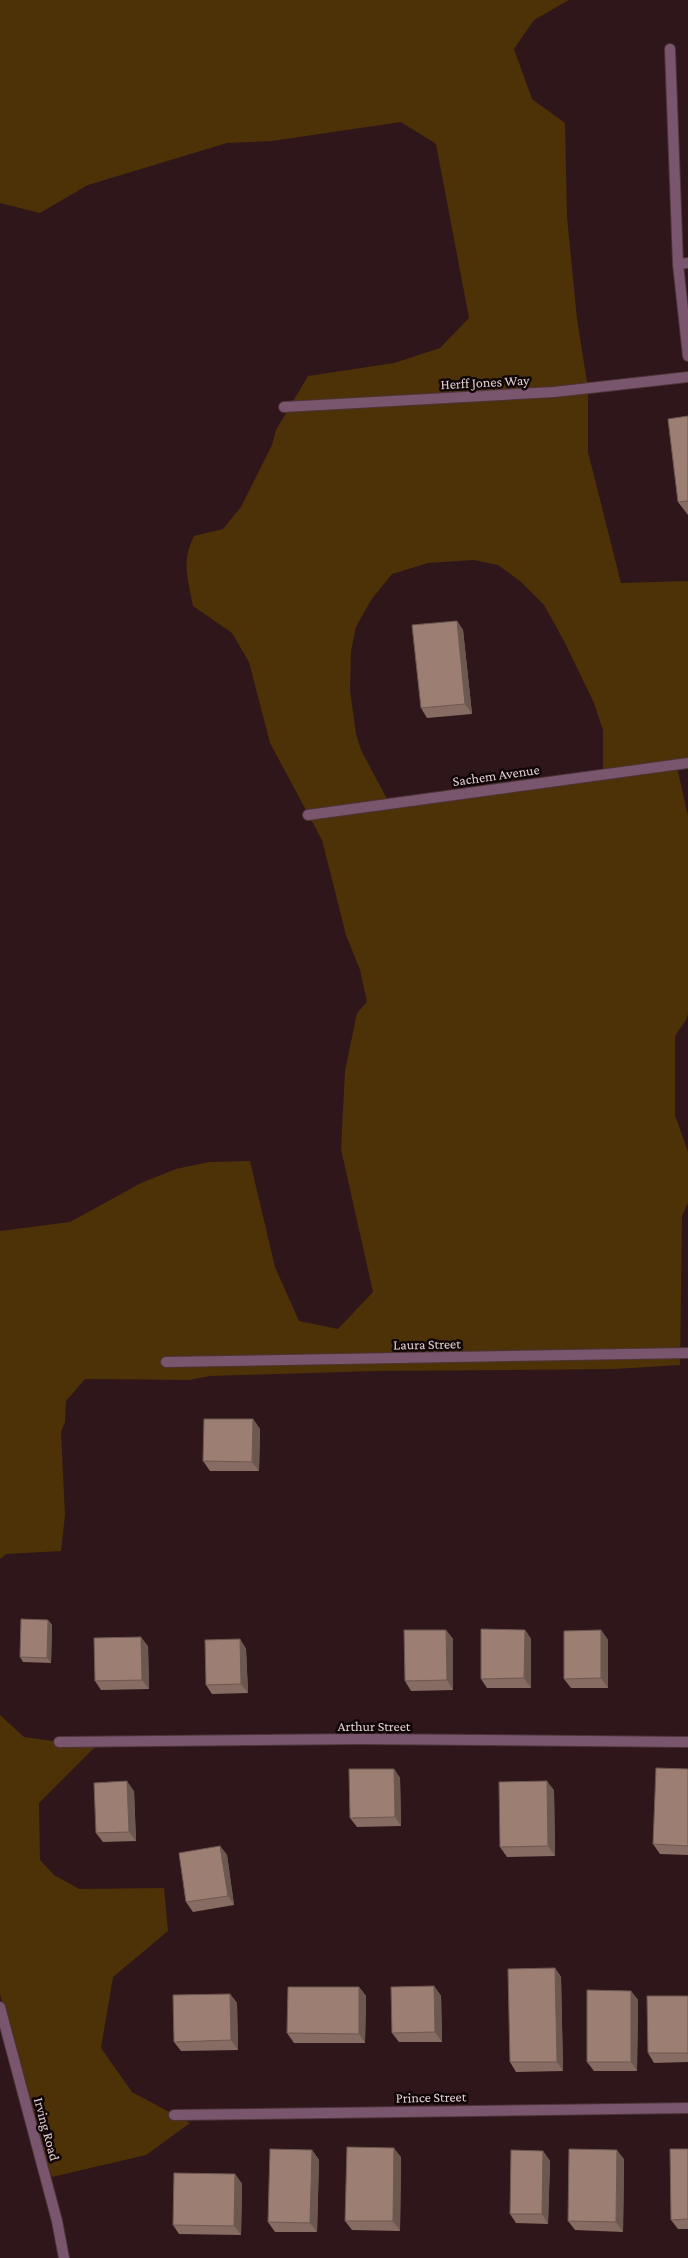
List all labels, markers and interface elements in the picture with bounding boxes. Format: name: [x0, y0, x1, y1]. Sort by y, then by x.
street label: Herff Jones Way: [440, 372, 530, 392]
street label: Sachem Avenue: [452, 761, 540, 789]
street label: Laura Street: [393, 1335, 461, 1353]
street label: Arthur Street: [338, 1718, 411, 1734]
street label: Prince Street: [396, 2088, 467, 2106]
street label: Irving Road: [31, 2096, 63, 2163]

